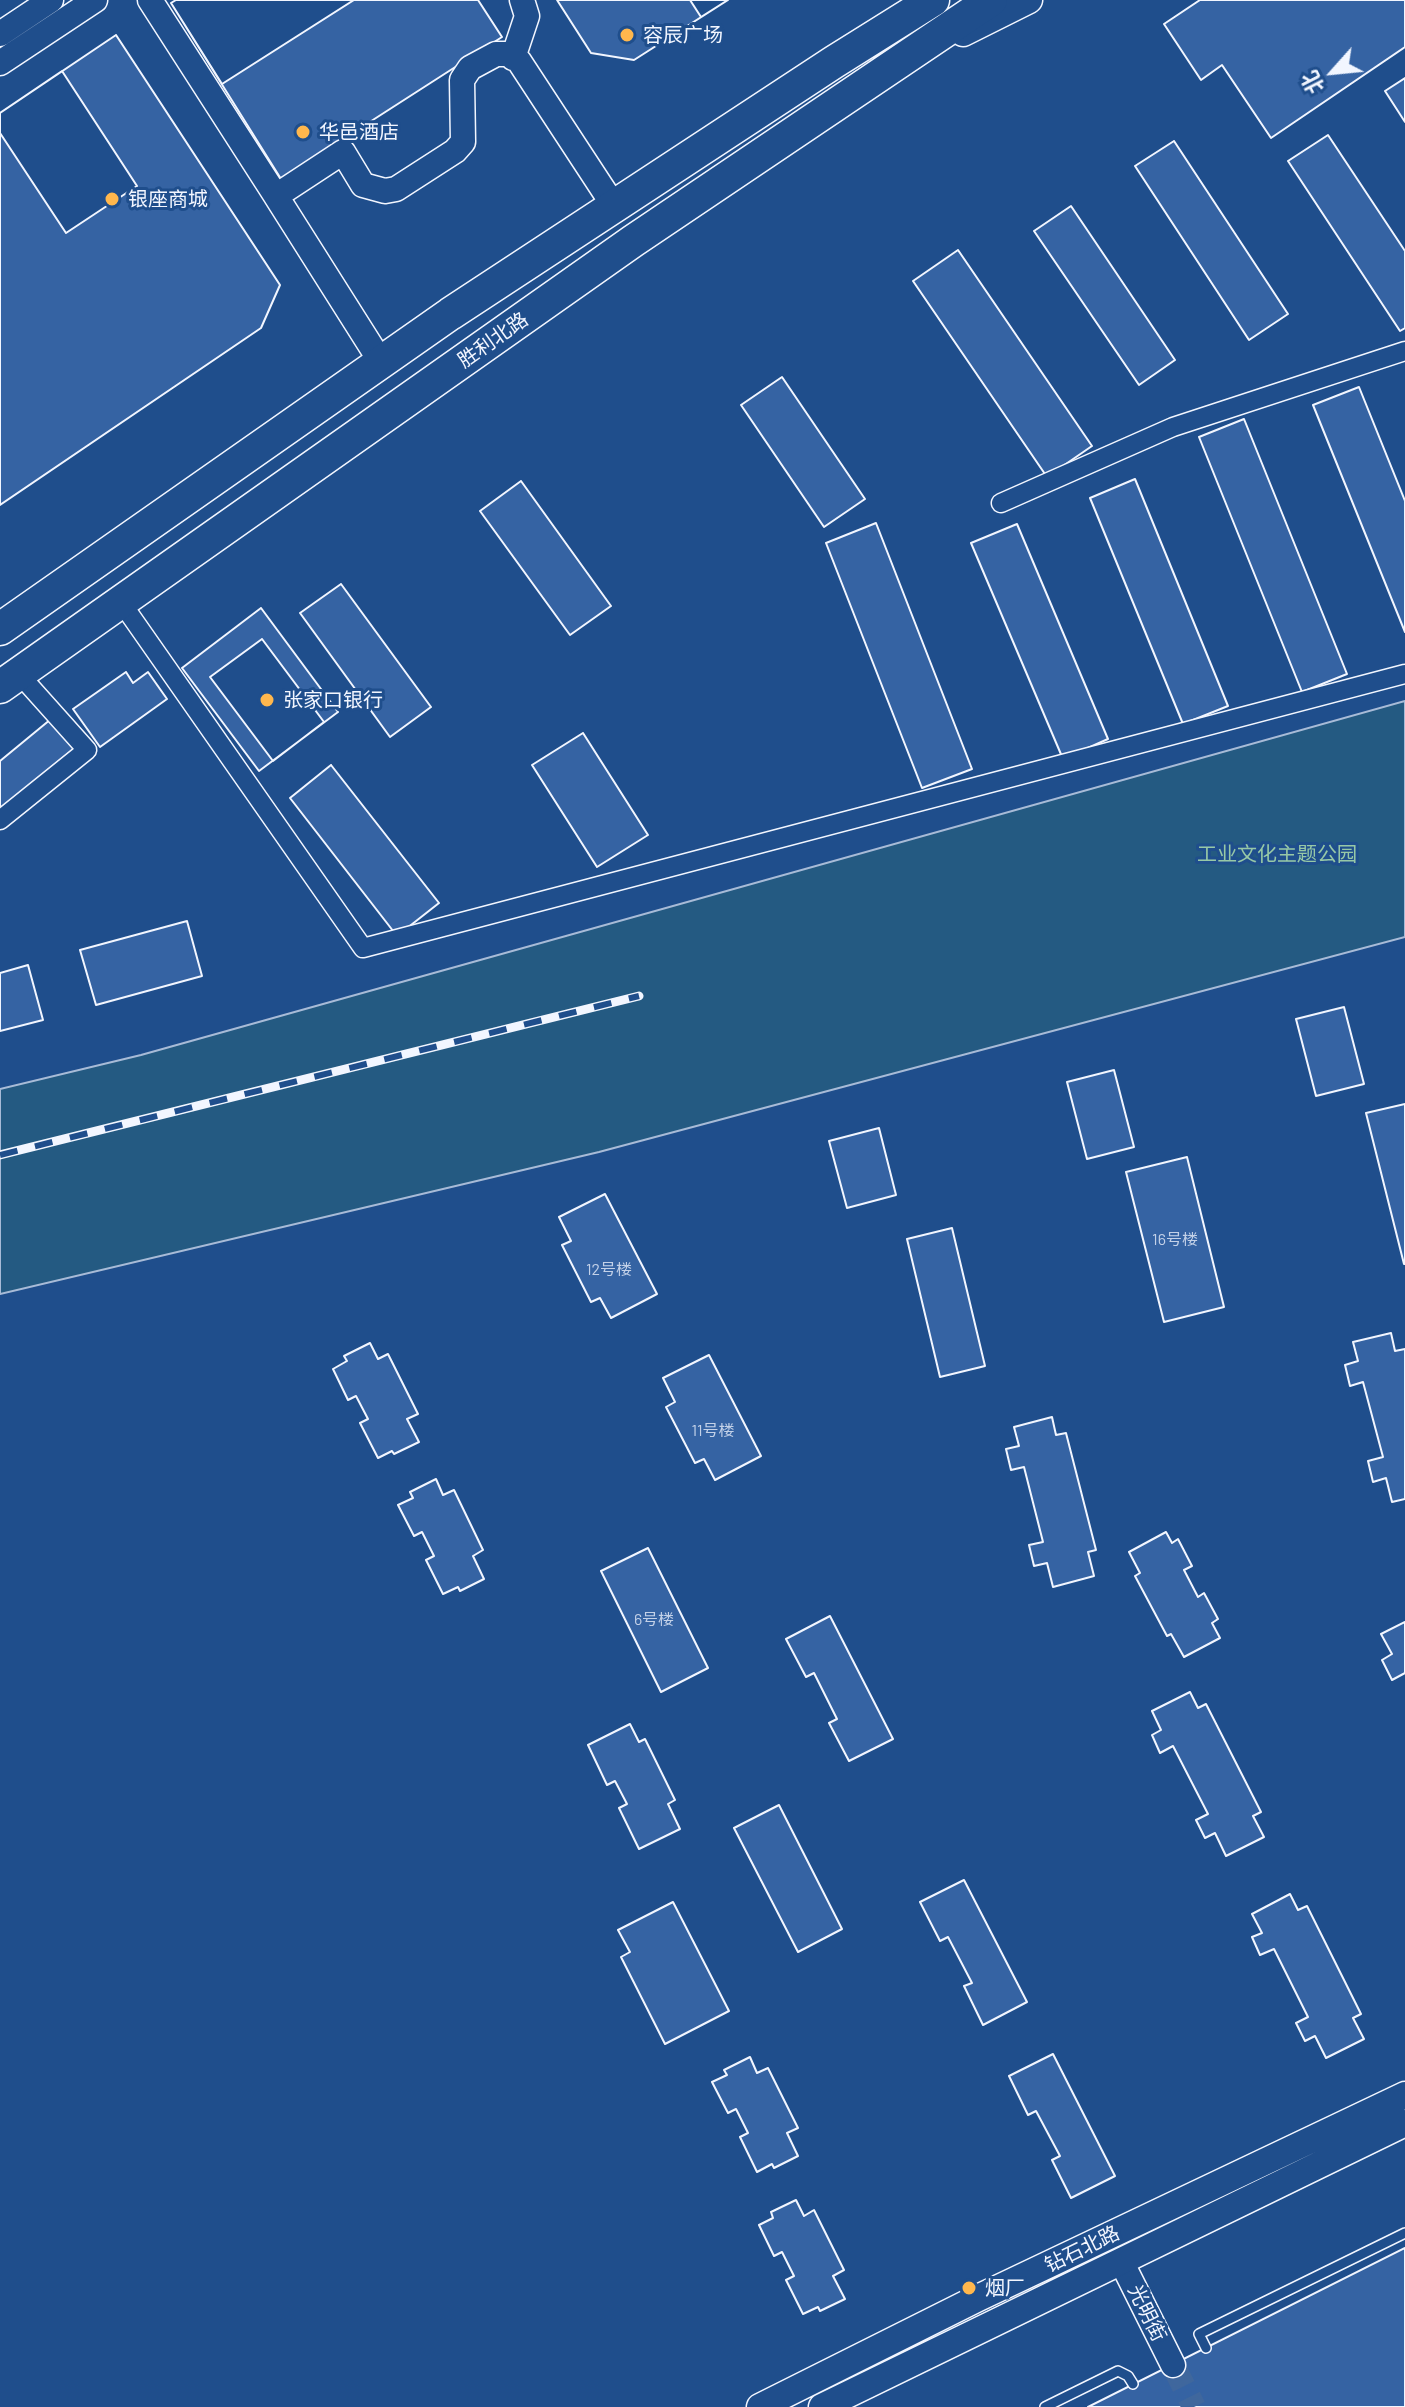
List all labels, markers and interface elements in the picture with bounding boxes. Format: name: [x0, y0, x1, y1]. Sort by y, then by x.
place label: 容辰广场: [643, 23, 723, 47]
marker: 容辰广场: [618, 26, 636, 44]
north arrow: [1293, 32, 1373, 112]
text: 北: [1295, 67, 1328, 99]
place label: 华邑酒店: [319, 120, 399, 144]
marker: 华邑酒店: [294, 123, 312, 141]
place label: 银座商城: [128, 187, 208, 211]
marker: 银座商城: [103, 190, 121, 208]
street label: 胜利北路: [453, 307, 533, 373]
place label: 张家口银行: [283, 688, 383, 712]
marker: 张家口银行: [258, 691, 276, 709]
park label: 工业文化主题公园: [1197, 842, 1357, 866]
house number: 16号楼: [1152, 1230, 1198, 1250]
house number: 12号楼: [586, 1260, 632, 1280]
house number: 11号楼: [691, 1421, 735, 1441]
house number: 6号楼: [634, 1610, 674, 1630]
street label: 钻石北路: [1041, 2221, 1123, 2277]
place label: 烟厂: [985, 2276, 1025, 2300]
marker: 烟厂: [960, 2279, 978, 2297]
street label: 光明街: [1123, 2281, 1171, 2345]

